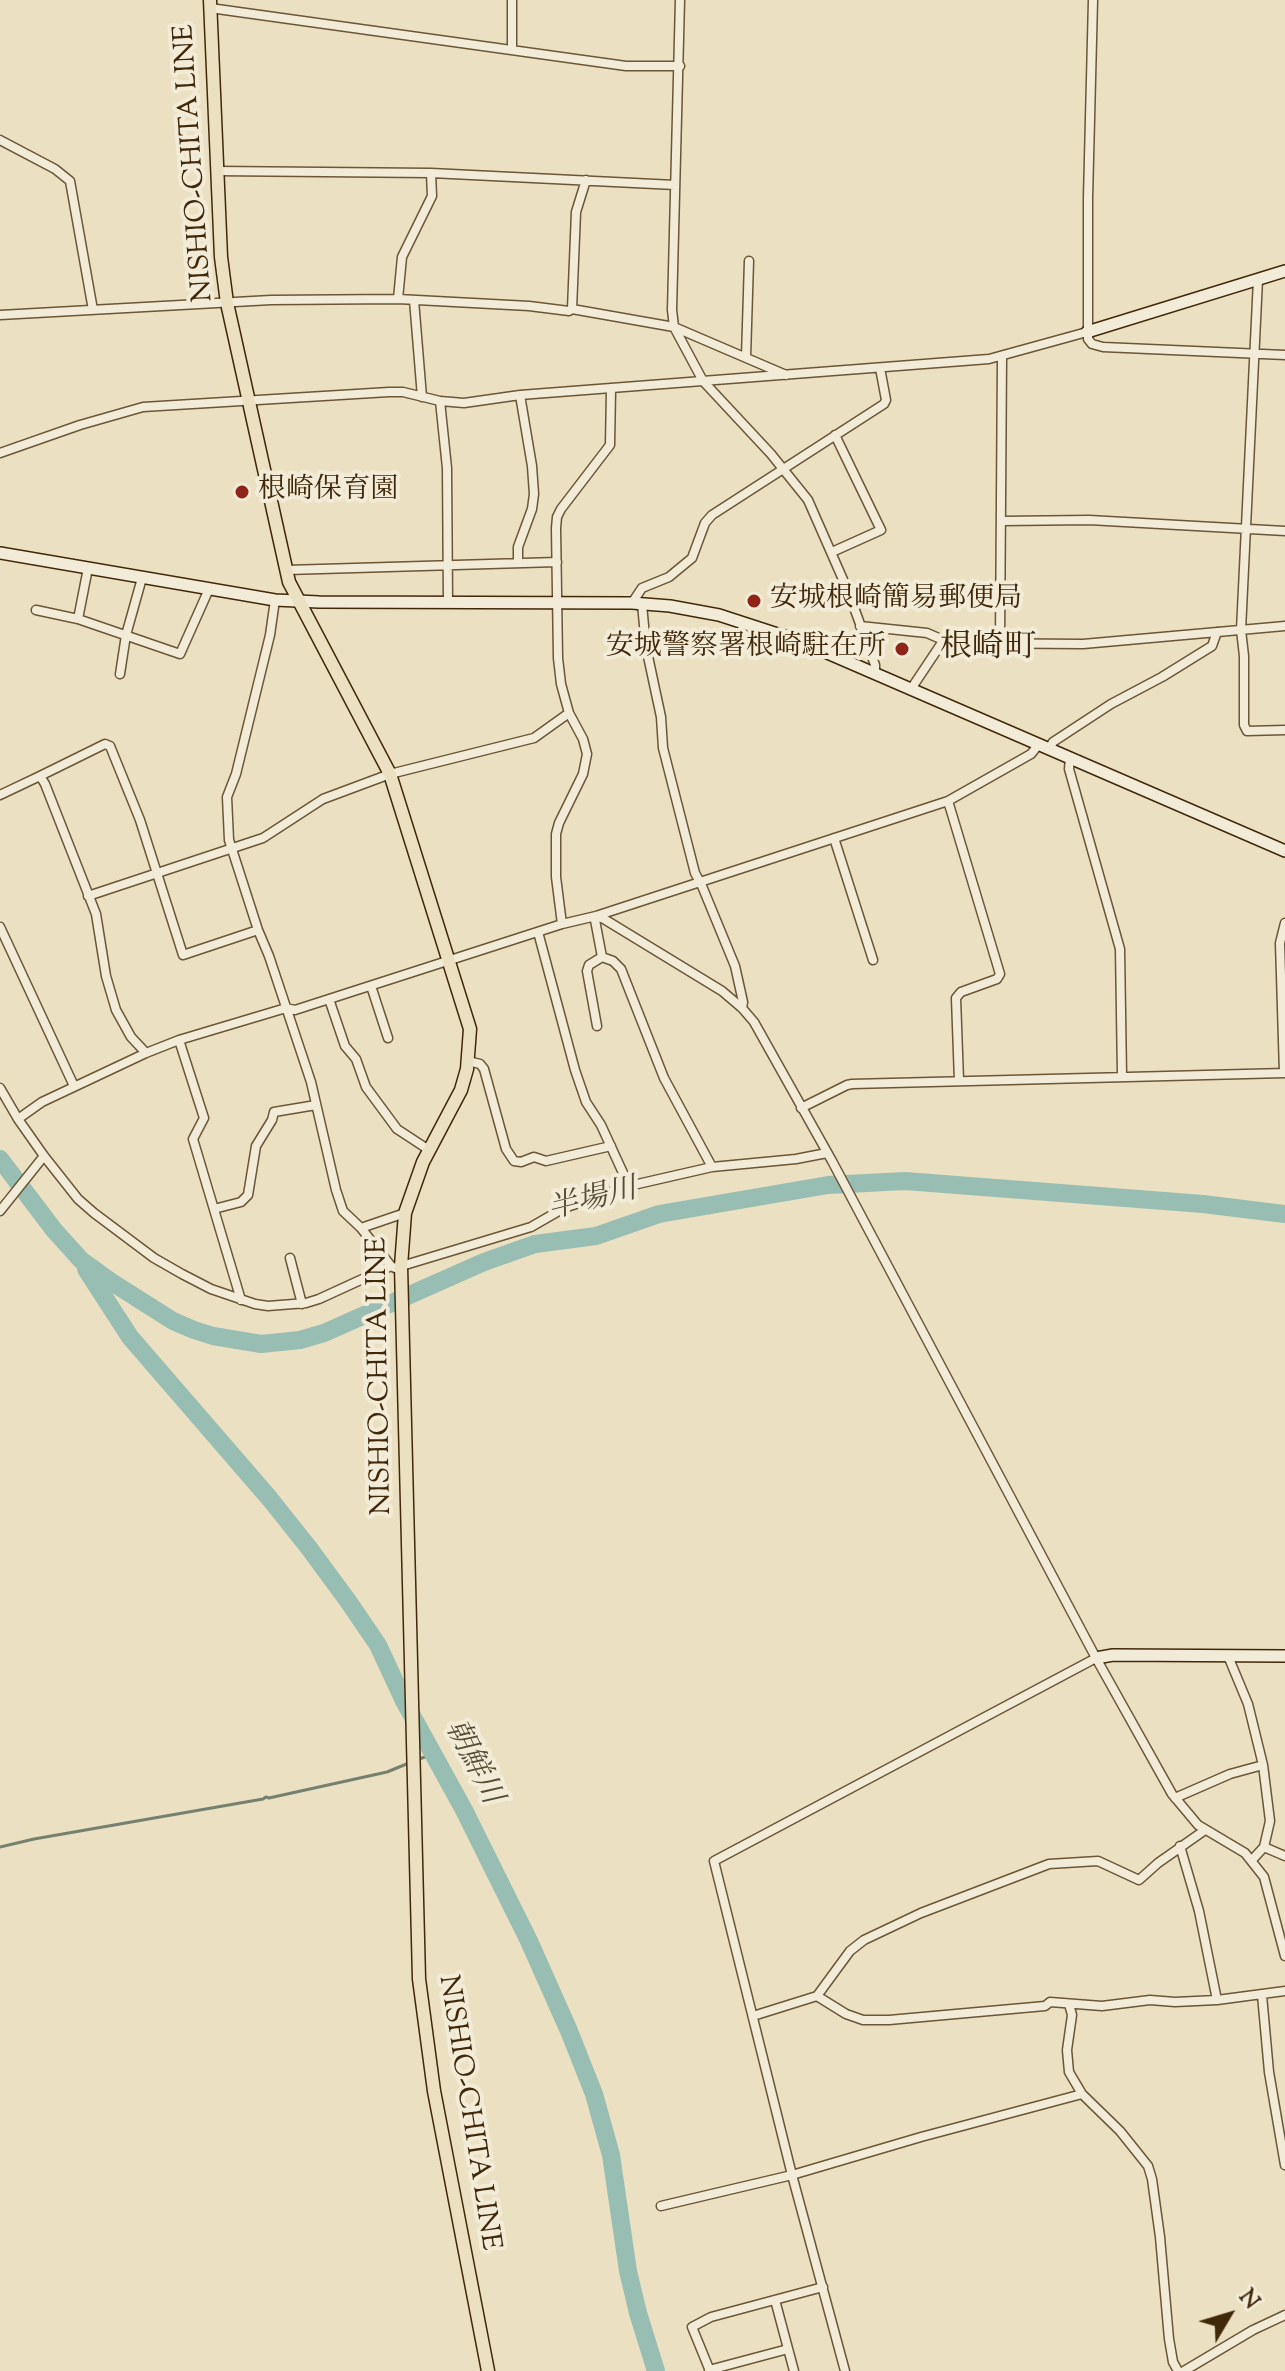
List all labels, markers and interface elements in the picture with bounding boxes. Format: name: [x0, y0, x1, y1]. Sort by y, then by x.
street label: NISHIO-CHITA LINE: [170, 23, 222, 303]
place label: 根崎保育園: [258, 475, 398, 509]
marker: 根崎保育園: [233, 483, 251, 501]
place label: 安城根崎簡易郵便局: [770, 584, 1022, 618]
marker: 安城根崎簡易郵便局: [745, 592, 763, 610]
place label: 安城警察署根崎駐在所: [606, 632, 886, 666]
district label: 根崎町: [940, 632, 1036, 670]
marker: 安城警察署根崎駐在所: [893, 640, 911, 658]
water label: 半場川: [545, 1174, 641, 1230]
street label: NISHIO-CHITA LINE: [363, 1237, 401, 1515]
water label: 朝鮮川: [435, 1715, 507, 1811]
street label: NISHIO-CHITA LINE: [429, 1973, 505, 2253]
north arrow: [1189, 2275, 1269, 2355]
text: N: [1230, 2283, 1266, 2317]

